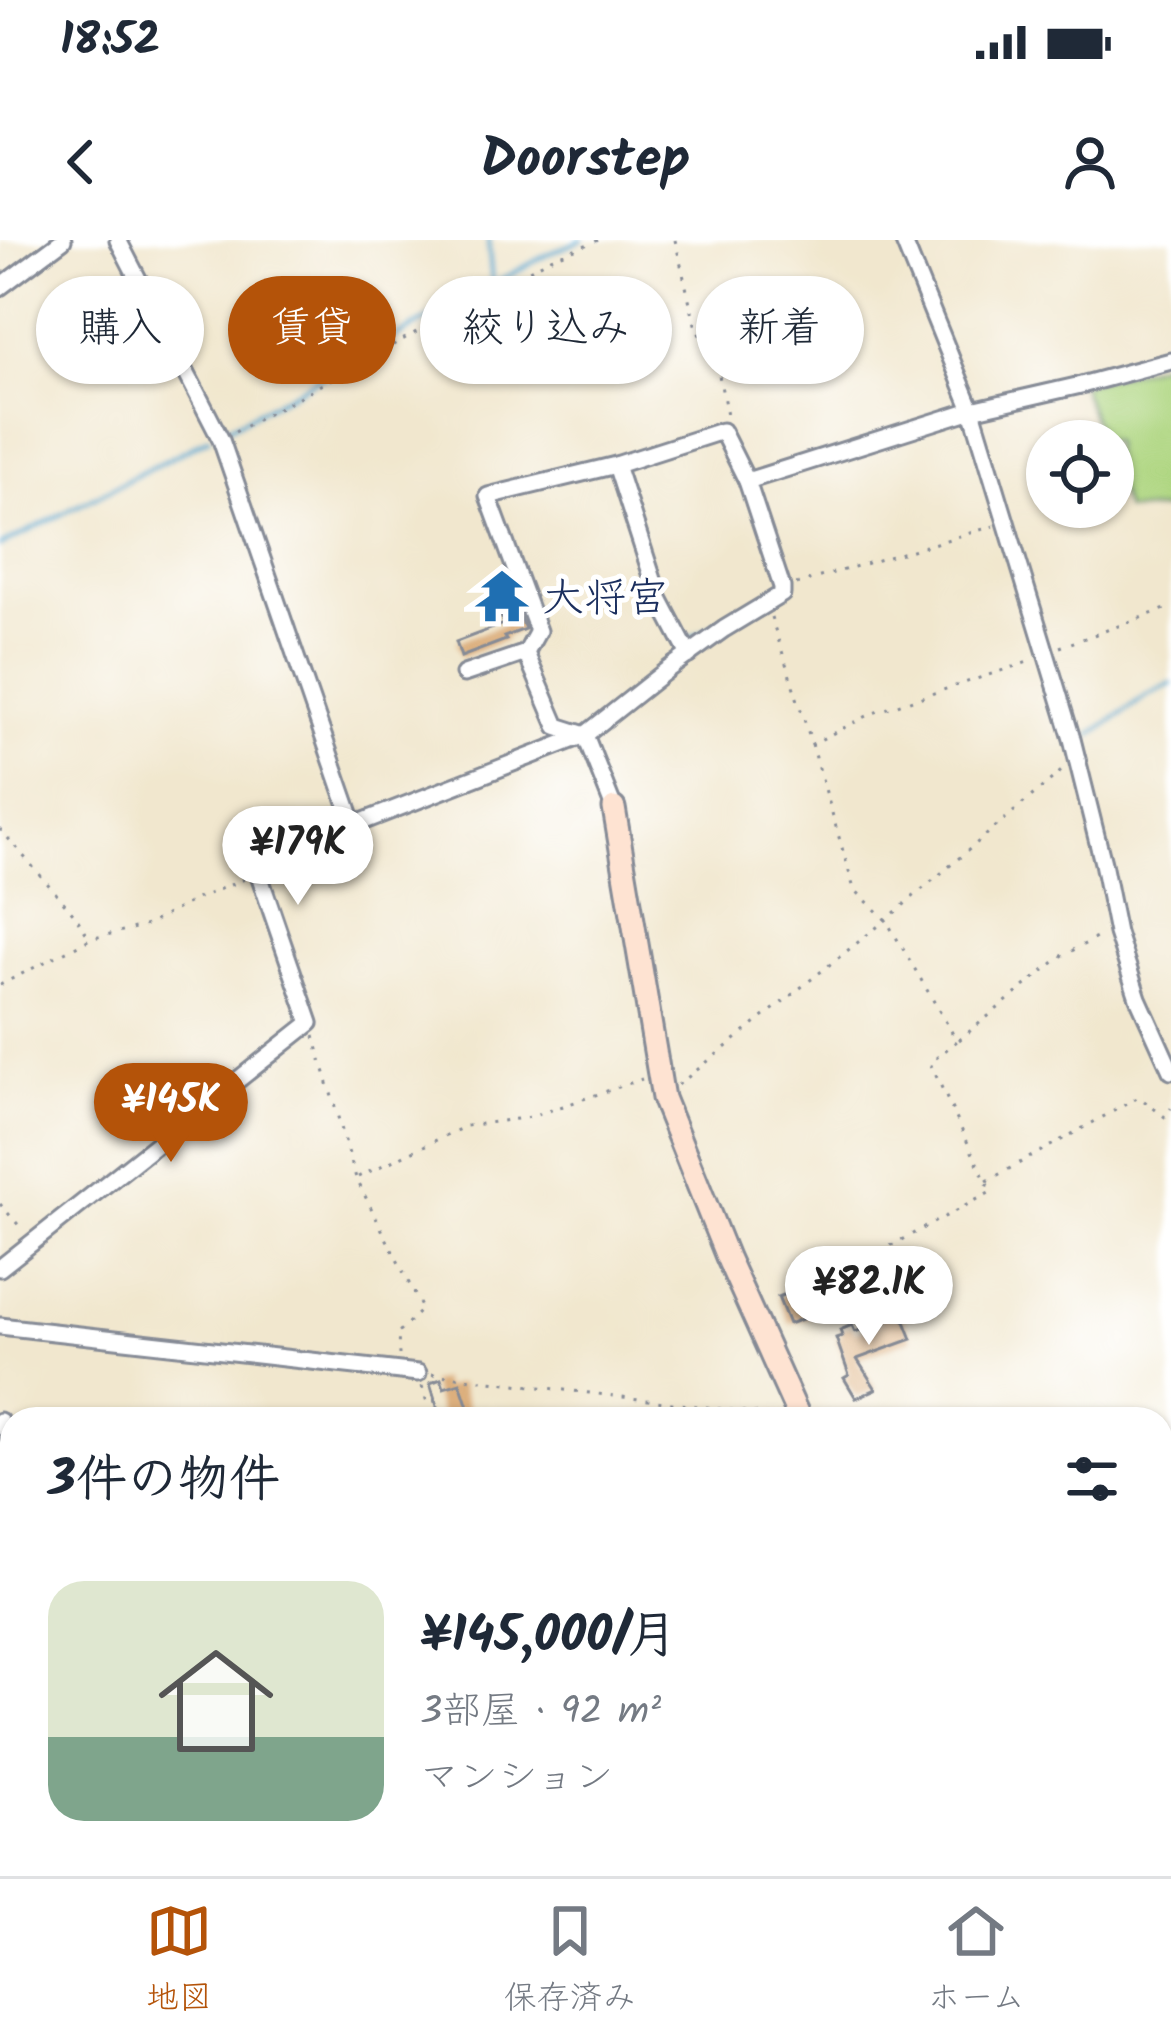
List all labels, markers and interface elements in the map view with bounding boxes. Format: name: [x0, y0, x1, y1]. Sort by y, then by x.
text: 18:52: [60, 6, 160, 78]
text: Doorstep: [481, 119, 690, 205]
icon: back: [48, 129, 114, 195]
icon: person: [1057, 129, 1123, 195]
chip: 購入: [36, 276, 204, 384]
chip: 賃貸: [228, 276, 396, 384]
chip: 絞り込み: [420, 276, 672, 384]
chip: 新着: [696, 276, 864, 384]
map controls: [1026, 420, 1134, 528]
button: locate: [1026, 420, 1134, 528]
place label: 大将宮: [542, 566, 668, 633]
temple icon: 大将宮: [473, 567, 531, 625]
pin: ¥179K: [214, 806, 382, 908]
text: ¥179K: [249, 814, 347, 876]
pin: ¥145K: [87, 1063, 255, 1165]
text: ¥145K: [121, 1071, 221, 1133]
pin: ¥82.1K: [771, 1246, 967, 1348]
text: ¥82.1K: [812, 1254, 926, 1316]
text: 3件の物件: [48, 1441, 280, 1522]
icon: filters: [1059, 1446, 1125, 1512]
text: ¥145,000/月: [420, 1597, 678, 1678]
icon: home: [144, 1629, 288, 1773]
text: 3部屋 · 92 m²: [420, 1682, 661, 1744]
text: マンション: [420, 1748, 613, 1810]
tab: 地図: [146, 1898, 212, 2026]
tab: 保存済み: [504, 1898, 636, 2026]
tab: ホーム: [927, 1898, 1025, 2026]

